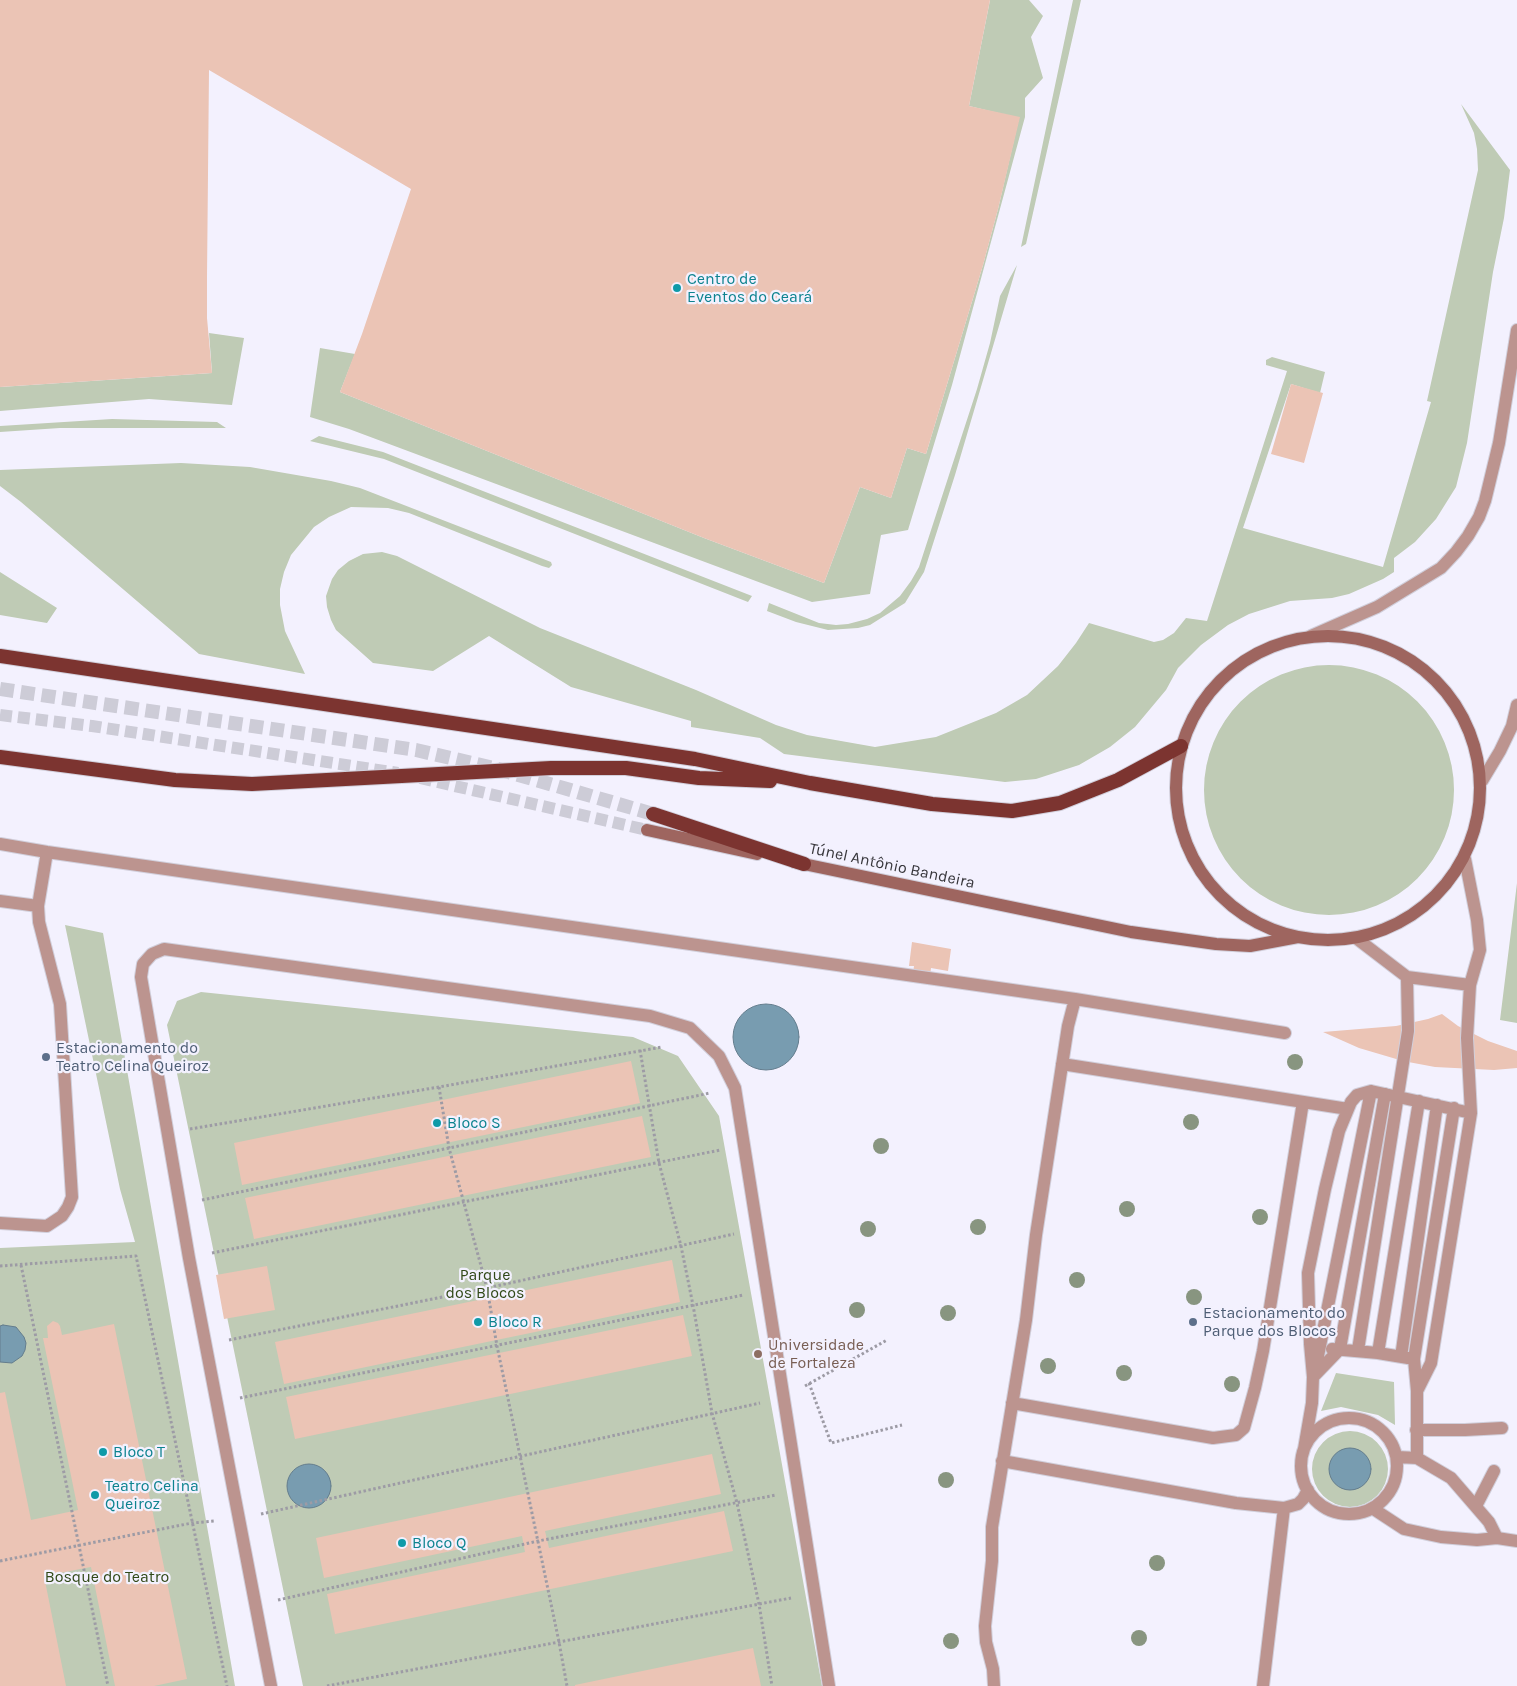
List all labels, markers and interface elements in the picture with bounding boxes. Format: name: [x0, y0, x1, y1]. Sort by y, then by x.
place label: Centro de Eventos do Ceará: [687, 269, 812, 307]
marker: Centro de Eventos do Ceará: [671, 282, 683, 294]
street label: Túnel Antônio Bandeira: [807, 839, 977, 893]
place label: Estacionamento do Teatro Celina Queiroz: [56, 1038, 209, 1076]
marker: Estacionamento do Teatro Celina Queiroz: [40, 1051, 52, 1063]
place label: Bloco S: [447, 1113, 501, 1133]
marker: Bloco S: [431, 1117, 443, 1129]
park label: Parque dos Blocos: [445, 1265, 525, 1303]
place label: Estacionamento do Parque dos Blocos: [1203, 1303, 1345, 1341]
place label: Bloco R: [488, 1312, 542, 1332]
marker: Bloco R: [472, 1316, 484, 1328]
marker: Estacionamento do Parque dos Blocos: [1187, 1316, 1199, 1328]
place label: Universidade de Fortaleza: [768, 1335, 864, 1373]
marker: Universidade de Fortaleza: [752, 1348, 764, 1360]
place label: Bloco T: [113, 1442, 165, 1462]
marker: Bloco T: [97, 1446, 109, 1458]
place label: Teatro Celina Queiroz: [105, 1476, 199, 1514]
marker: Teatro Celina Queiroz: [89, 1489, 101, 1501]
place label: Bloco Q: [412, 1533, 466, 1553]
marker: Bloco Q: [396, 1537, 408, 1549]
park label: Bosque do Teatro: [45, 1567, 169, 1587]

